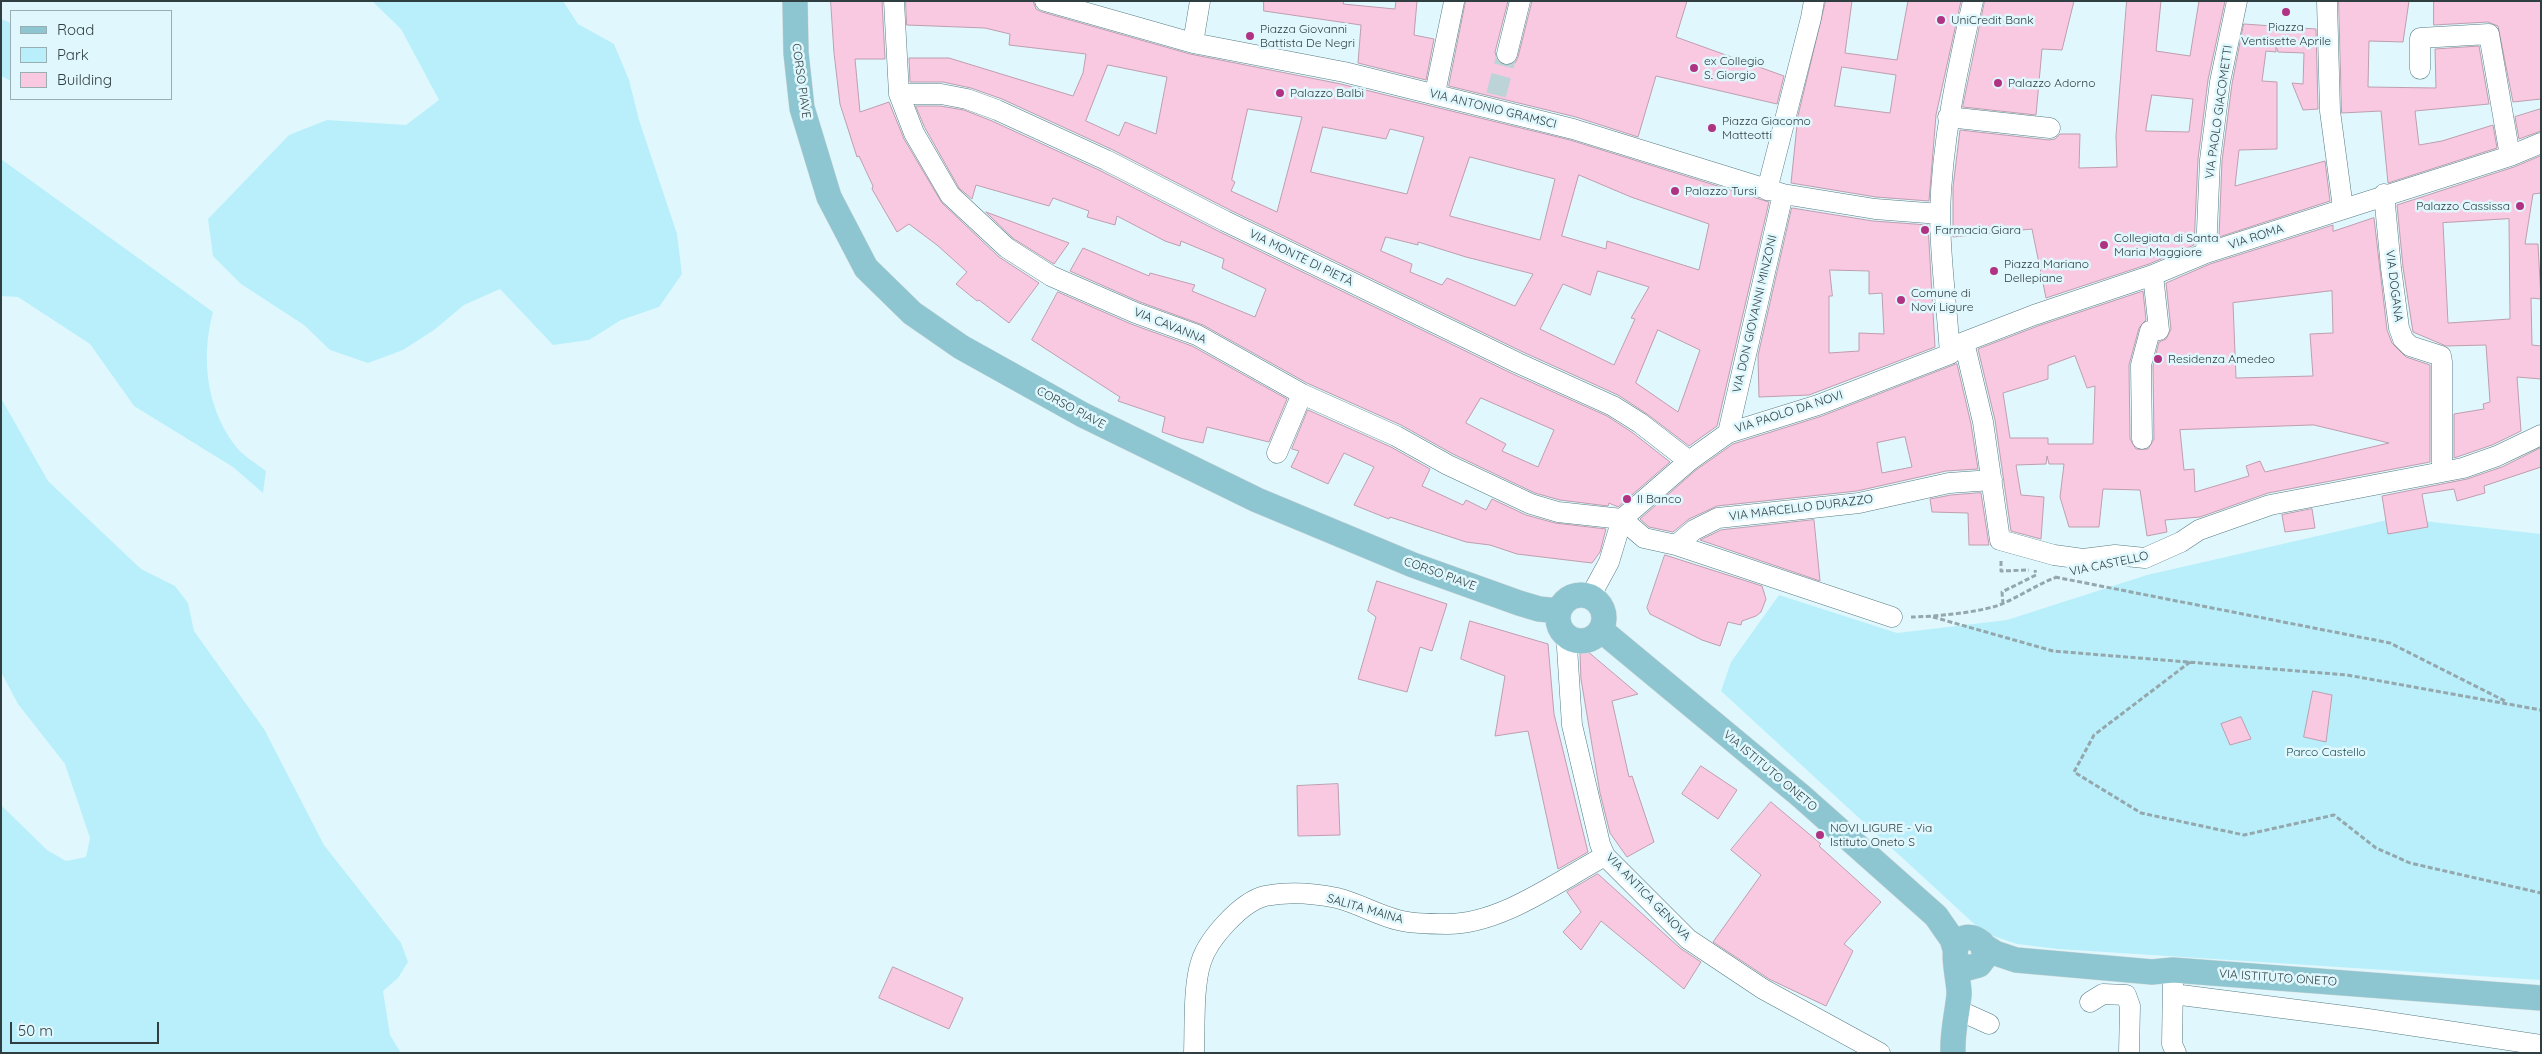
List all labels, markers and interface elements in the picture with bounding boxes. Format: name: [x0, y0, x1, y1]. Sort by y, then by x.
marker: Piazza Ventisette Aprile: [2280, 6, 2292, 18]
legend: [10, 10, 172, 100]
place label: UniCredit Bank: [1951, 13, 2034, 27]
marker: UniCredit Bank: [1935, 14, 1947, 26]
text: Road: [57, 20, 94, 39]
place label: Piazza Ventisette Aprile: [2241, 20, 2331, 48]
place label: Piazza Giovanni Battista De Negri: [1260, 22, 1355, 50]
marker: Piazza Giovanni Battista De Negri: [1244, 30, 1256, 42]
street label: CORSO PIAVE: [789, 42, 813, 120]
street label: VIA PAOLO GIACOMETTI: [2202, 44, 2236, 180]
text: Park: [57, 45, 89, 64]
place label: ex Collegio S. Giorgio: [1704, 54, 1764, 82]
marker: ex Collegio S. Giorgio: [1688, 62, 1700, 74]
text: Building: [57, 70, 112, 89]
place label: Palazzo Adorno: [2008, 76, 2095, 90]
marker: Palazzo Adorno: [1992, 77, 2004, 89]
place label: Palazzo Balbi: [1290, 86, 1364, 100]
street label: VIA ANTONIO GRAMSCI: [1428, 86, 1558, 132]
marker: Palazzo Balbi: [1274, 87, 1286, 99]
place label: Piazza Giacomo Matteotti: [1722, 114, 1811, 142]
marker: Piazza Giacomo Matteotti: [1706, 122, 1718, 134]
place label: Palazzo Tursi: [1685, 184, 1757, 198]
marker: Palazzo Tursi: [1669, 185, 1681, 197]
place label: Palazzo Cassissa: [2416, 199, 2510, 213]
marker: Palazzo Cassissa: [2514, 200, 2526, 212]
street label: VIA ROMA: [2227, 221, 2285, 253]
place label: Farmacia Giara: [1935, 223, 2021, 237]
marker: Farmacia Giara: [1919, 224, 1931, 236]
street label: VIA MONTE DI PIETÀ: [1247, 227, 1355, 289]
place label: Collegiata di Santa Maria Maggiore: [2114, 231, 2219, 259]
street label: VIA DON GIOVANNI MINZONI: [1730, 234, 1780, 394]
marker: Collegiata di Santa Maria Maggiore: [2098, 239, 2110, 251]
street label: VIA DOGANA: [2382, 249, 2406, 323]
place label: Piazza Mariano Dellepiane: [2004, 257, 2089, 285]
marker: Piazza Mariano Dellepiane: [1988, 265, 2000, 277]
place label: Comune di Novi Ligure: [1911, 286, 1973, 314]
marker: Comune di Novi Ligure: [1895, 294, 1907, 306]
street label: VIA CAVANNA: [1132, 305, 1208, 347]
place label: Residenza Amedeo: [2168, 352, 2275, 366]
marker: Residenza Amedeo: [2152, 353, 2164, 365]
street label: CORSO PIAVE: [1034, 384, 1108, 432]
street label: VIA PAOLO DA NOVI: [1733, 388, 1845, 436]
place label: Il Banco: [1637, 492, 1682, 506]
street label: VIA MARCELLO DURAZZO: [1728, 492, 1874, 524]
marker: Il Banco: [1621, 493, 1633, 505]
street label: VIA CASTELLO: [2068, 549, 2150, 579]
street label: CORSO PIAVE: [1402, 554, 1478, 594]
street label: VIA ISTITUTO ONETO: [1720, 727, 1820, 815]
park label: Parco Castello: [2286, 745, 2366, 759]
place label: NOVI LIGURE - Via Istituto Oneto S: [1830, 821, 1932, 849]
marker: NOVI LIGURE - Via Istituto Oneto S: [1814, 829, 1826, 841]
street label: VIA ANTICA GENOVA: [1603, 850, 1693, 944]
street label: SALITA MAINA: [1325, 891, 1405, 927]
street label: VIA ISTITUTO ONETO: [2219, 967, 2337, 989]
scale bar: [12, 1012, 161, 1044]
text: 50 m: [18, 1021, 53, 1040]

